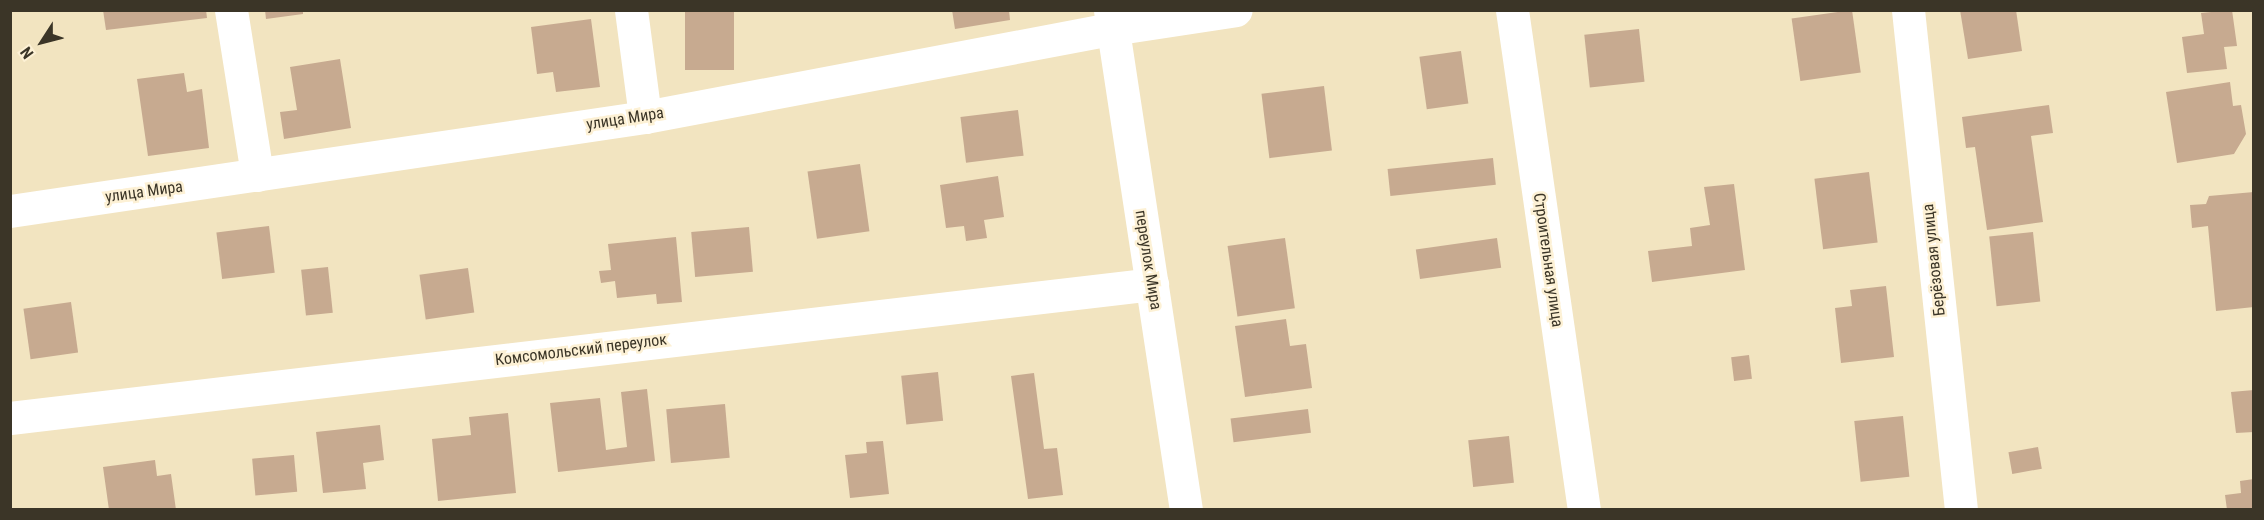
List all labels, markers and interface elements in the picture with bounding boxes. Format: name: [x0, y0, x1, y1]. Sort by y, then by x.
north arrow: [12, 12, 72, 72]
text: N: [16, 43, 38, 62]
street label: улица Мира: [585, 103, 665, 135]
street label: улица Мира: [104, 177, 184, 207]
street label: Строительная улица: [1529, 192, 1567, 328]
street label: Берёзовая улица: [1919, 203, 1949, 317]
street label: переулок Мира: [1131, 209, 1165, 311]
street label: Комсомольский переулок: [494, 330, 668, 370]

